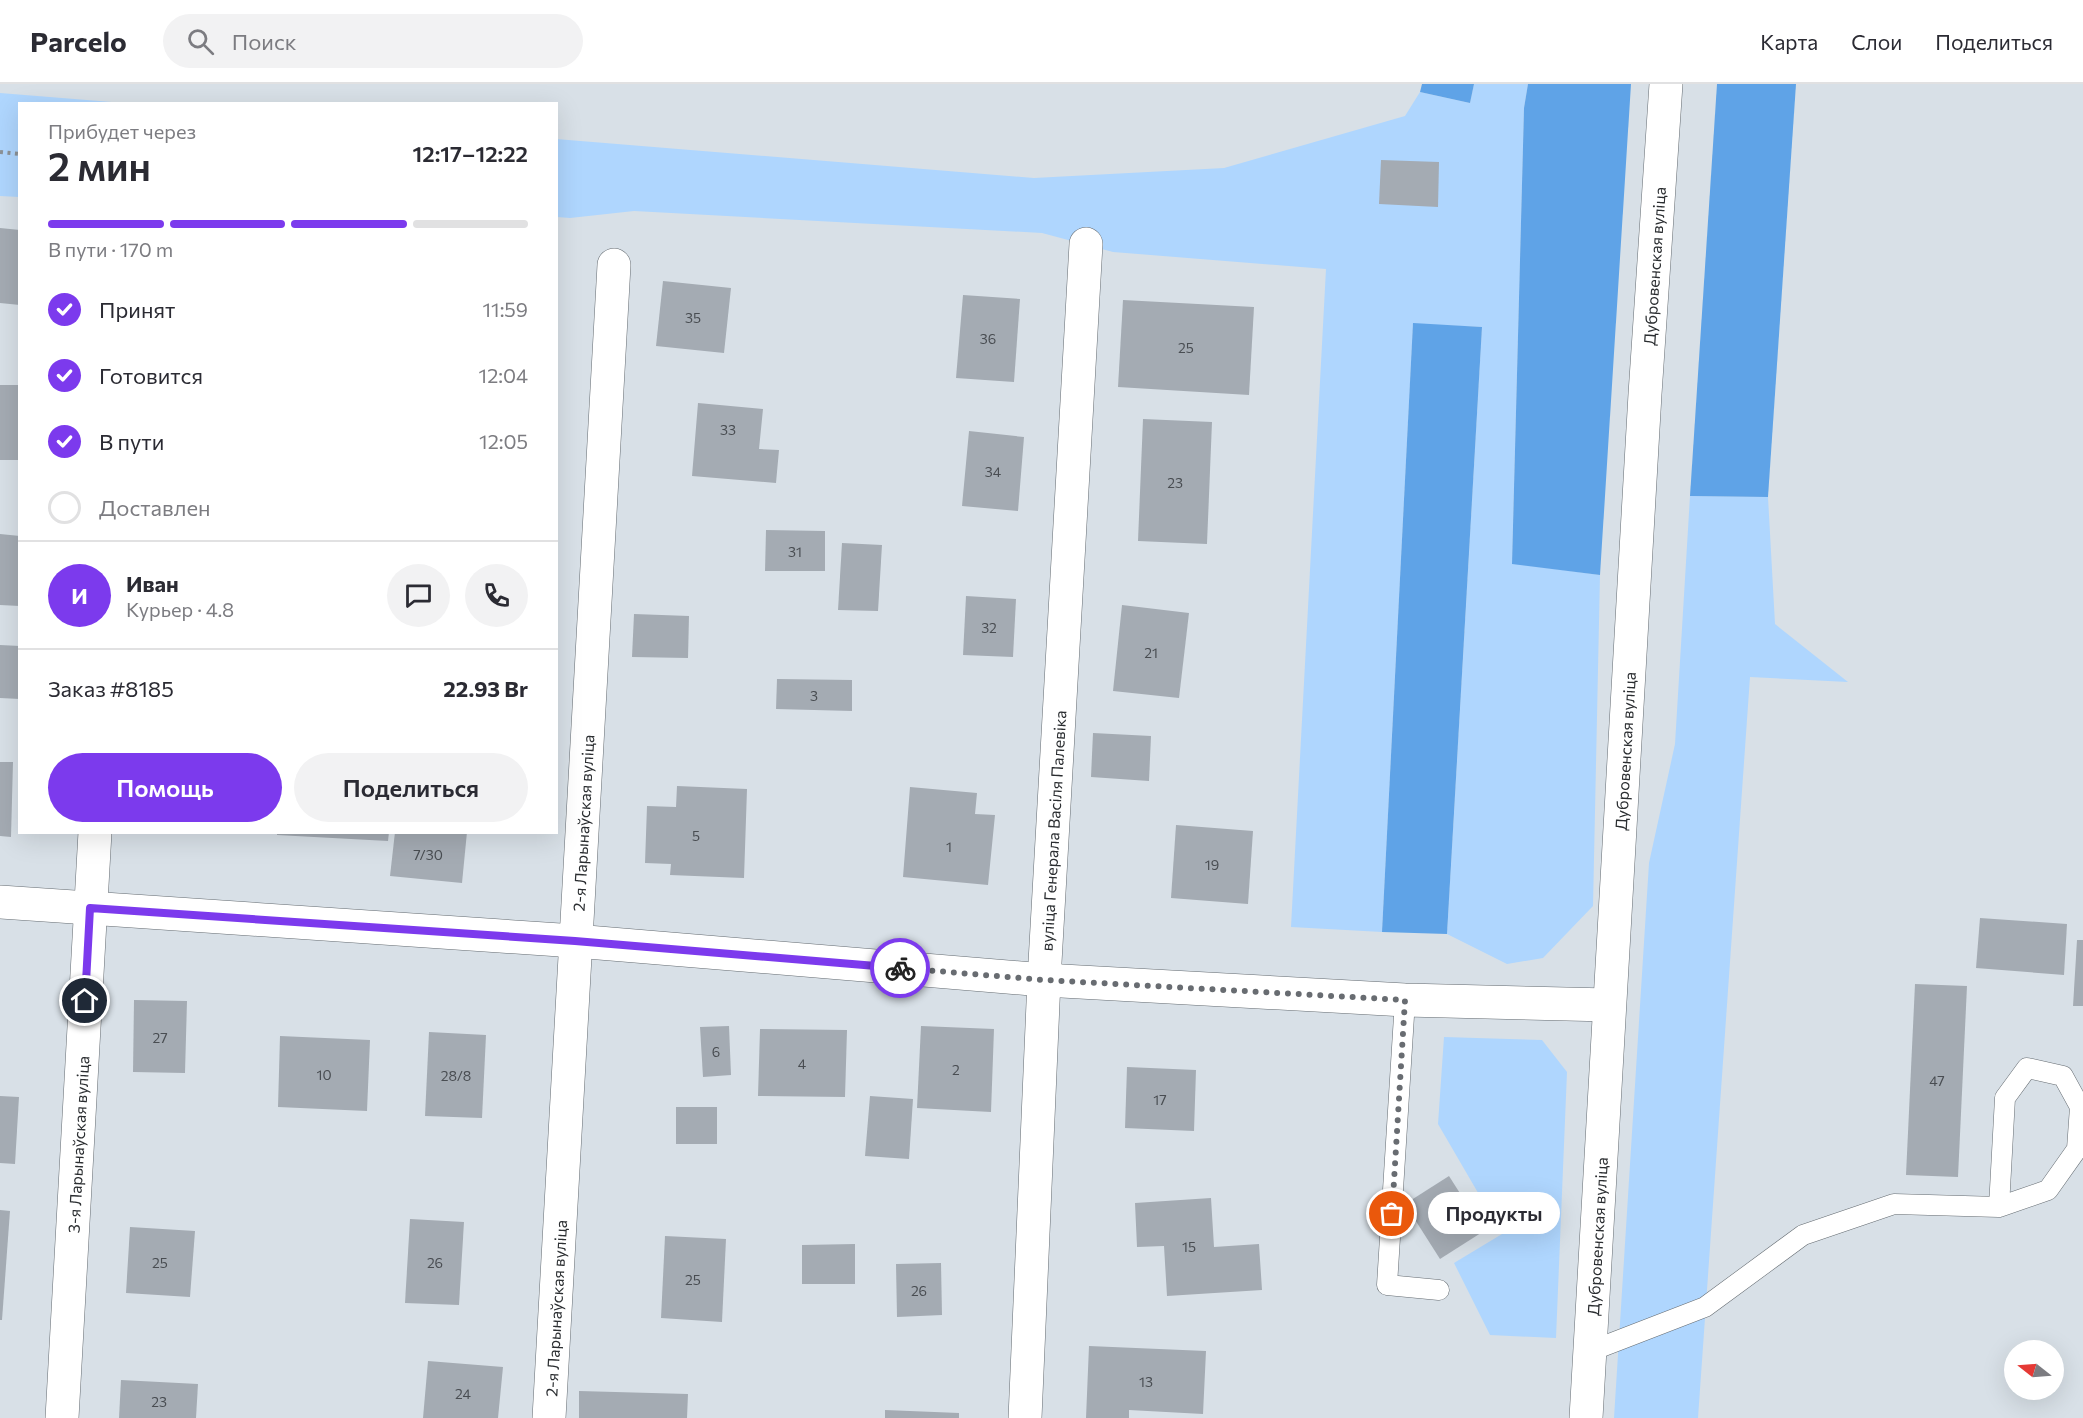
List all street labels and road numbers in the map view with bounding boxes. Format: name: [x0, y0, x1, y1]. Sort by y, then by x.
street label: Дубровенская вуліца: [1639, 186, 1669, 346]
street label: Дубровенская вуліца: [1610, 671, 1638, 831]
street label: вуліца Генерала Васіля Палевіка: [1036, 710, 1069, 952]
street label: 2-я Ларынаўская вуліца: [568, 734, 597, 912]
street label: 3-я Ларынаўская вуліца: [63, 1055, 92, 1234]
street label: Дубровенская вуліца: [1582, 1156, 1611, 1316]
street label: 2-я Ларынаўская вуліца: [541, 1219, 570, 1397]

